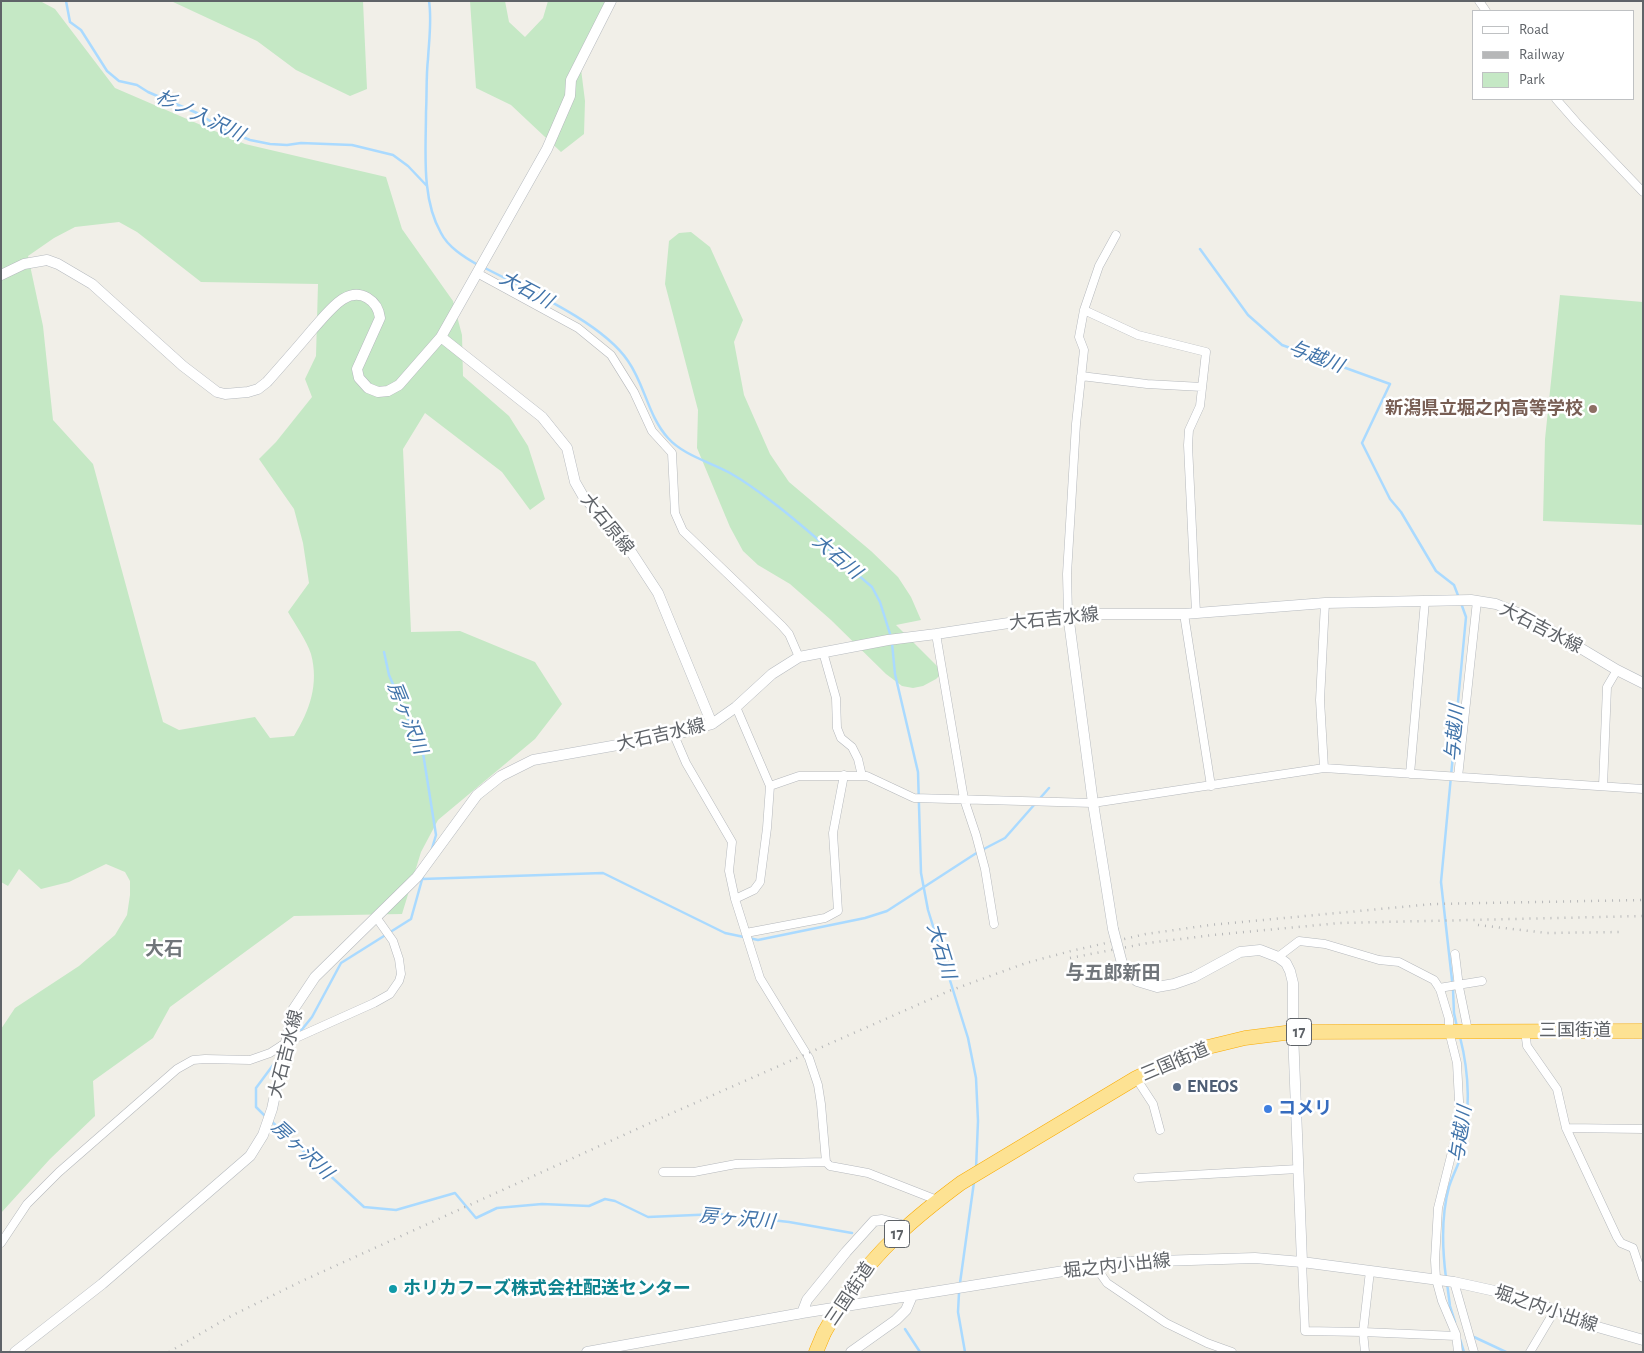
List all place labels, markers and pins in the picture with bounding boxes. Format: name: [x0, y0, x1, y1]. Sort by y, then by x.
place label: 新潟県立堀之内高等学校: [1385, 398, 1583, 420]
marker: 新潟県立堀之内高等学校: [1587, 403, 1599, 415]
place label: ENEOS: [1187, 1076, 1238, 1098]
marker: ENEOS: [1171, 1081, 1183, 1093]
place label: コメリ: [1278, 1098, 1332, 1120]
marker: コメリ: [1262, 1103, 1274, 1115]
place label: ホリカフーズ株式会社配送センター: [403, 1278, 691, 1300]
marker: ホリカフーズ株式会社配送センター: [387, 1283, 399, 1295]

